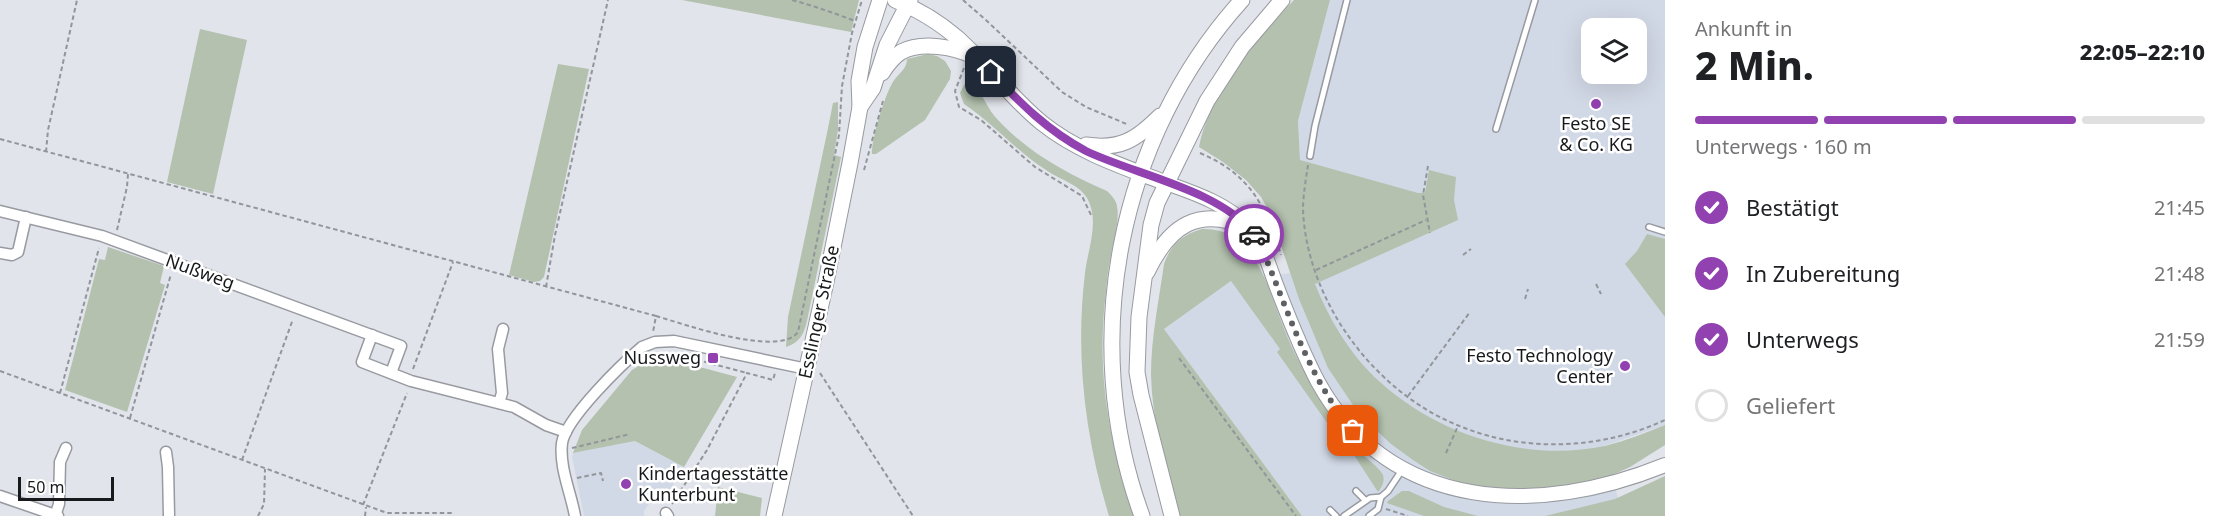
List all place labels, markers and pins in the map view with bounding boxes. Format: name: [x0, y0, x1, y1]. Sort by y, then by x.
pin: [965, 46, 1016, 97]
marker: Festo SE & Co. KG: [1589, 97, 1603, 111]
place label: Festo SE & Co. KG: [1559, 111, 1633, 156]
place label: Festo Technology Center: [1466, 343, 1614, 388]
place label: Nussweg: [624, 345, 701, 369]
marker: Nussweg: [706, 351, 720, 365]
marker: Festo Technology Center: [1618, 359, 1632, 373]
pin: [1327, 405, 1378, 456]
place label: Kindertagesstätte Kunterbunt: [638, 461, 788, 506]
marker: Kindertagesstätte Kunterbunt: [619, 477, 633, 491]

